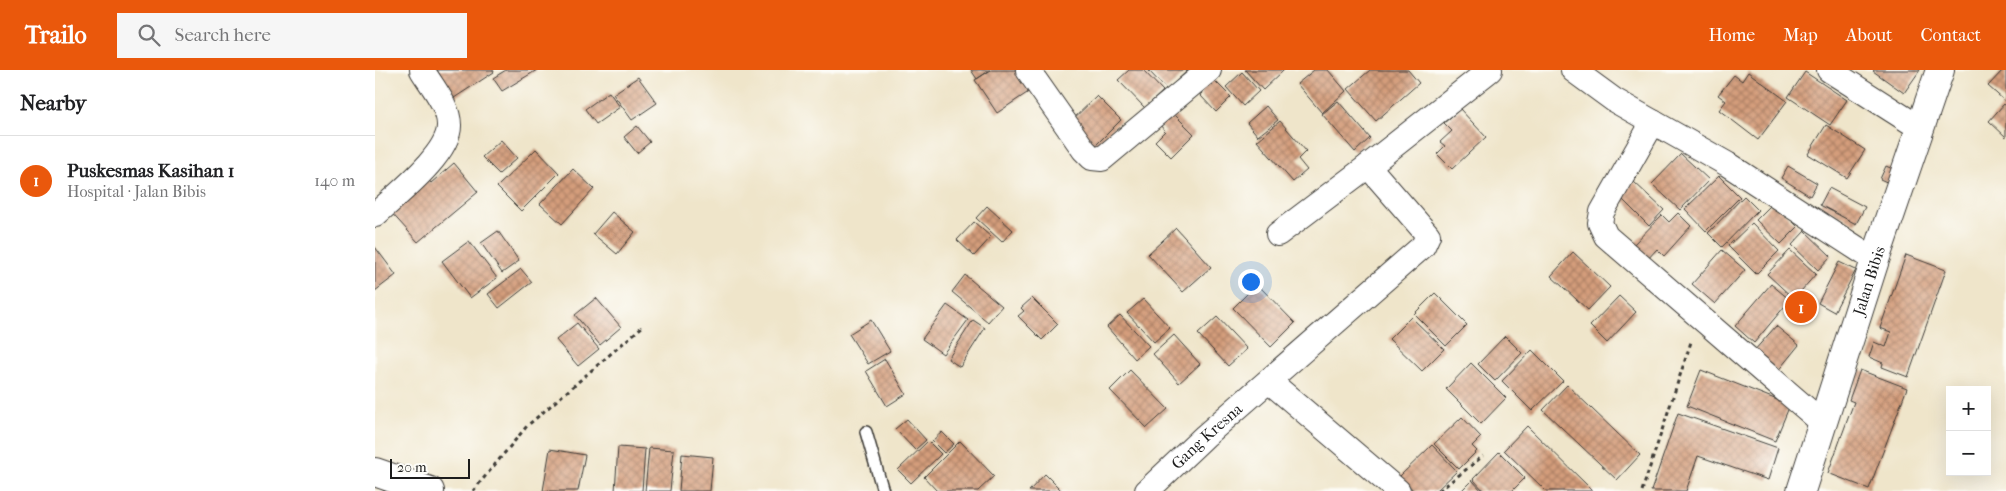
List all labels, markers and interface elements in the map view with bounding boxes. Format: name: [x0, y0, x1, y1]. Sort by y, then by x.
search box: [117, 13, 467, 58]
text: Trailo: [25, 21, 87, 49]
icon: search: [135, 21, 163, 49]
text: Search here: [175, 24, 271, 46]
text: Home: [1708, 25, 1755, 46]
text: Map: [1783, 25, 1818, 46]
text: About: [1846, 25, 1892, 46]
text: Contact: [1920, 25, 1981, 46]
text: Nearby: [20, 91, 86, 115]
text: Puskesmas Kasihan 1: [67, 160, 235, 182]
text: 1: [33, 171, 39, 190]
text: 140 m: [314, 171, 355, 190]
text: Hospital · Jalan Bibis: [67, 182, 206, 201]
street label: Jalan Bibis: [1848, 243, 1889, 319]
your location: [1238, 269, 1264, 295]
pin: 1: [1785, 288, 1817, 326]
map controls: [1946, 386, 1991, 476]
button: +: [1946, 386, 1991, 431]
street label: Gang Kresna: [1167, 399, 1246, 473]
button: −: [1946, 431, 1991, 476]
scale bar: [390, 456, 470, 479]
text: 20 m: [397, 459, 427, 476]

